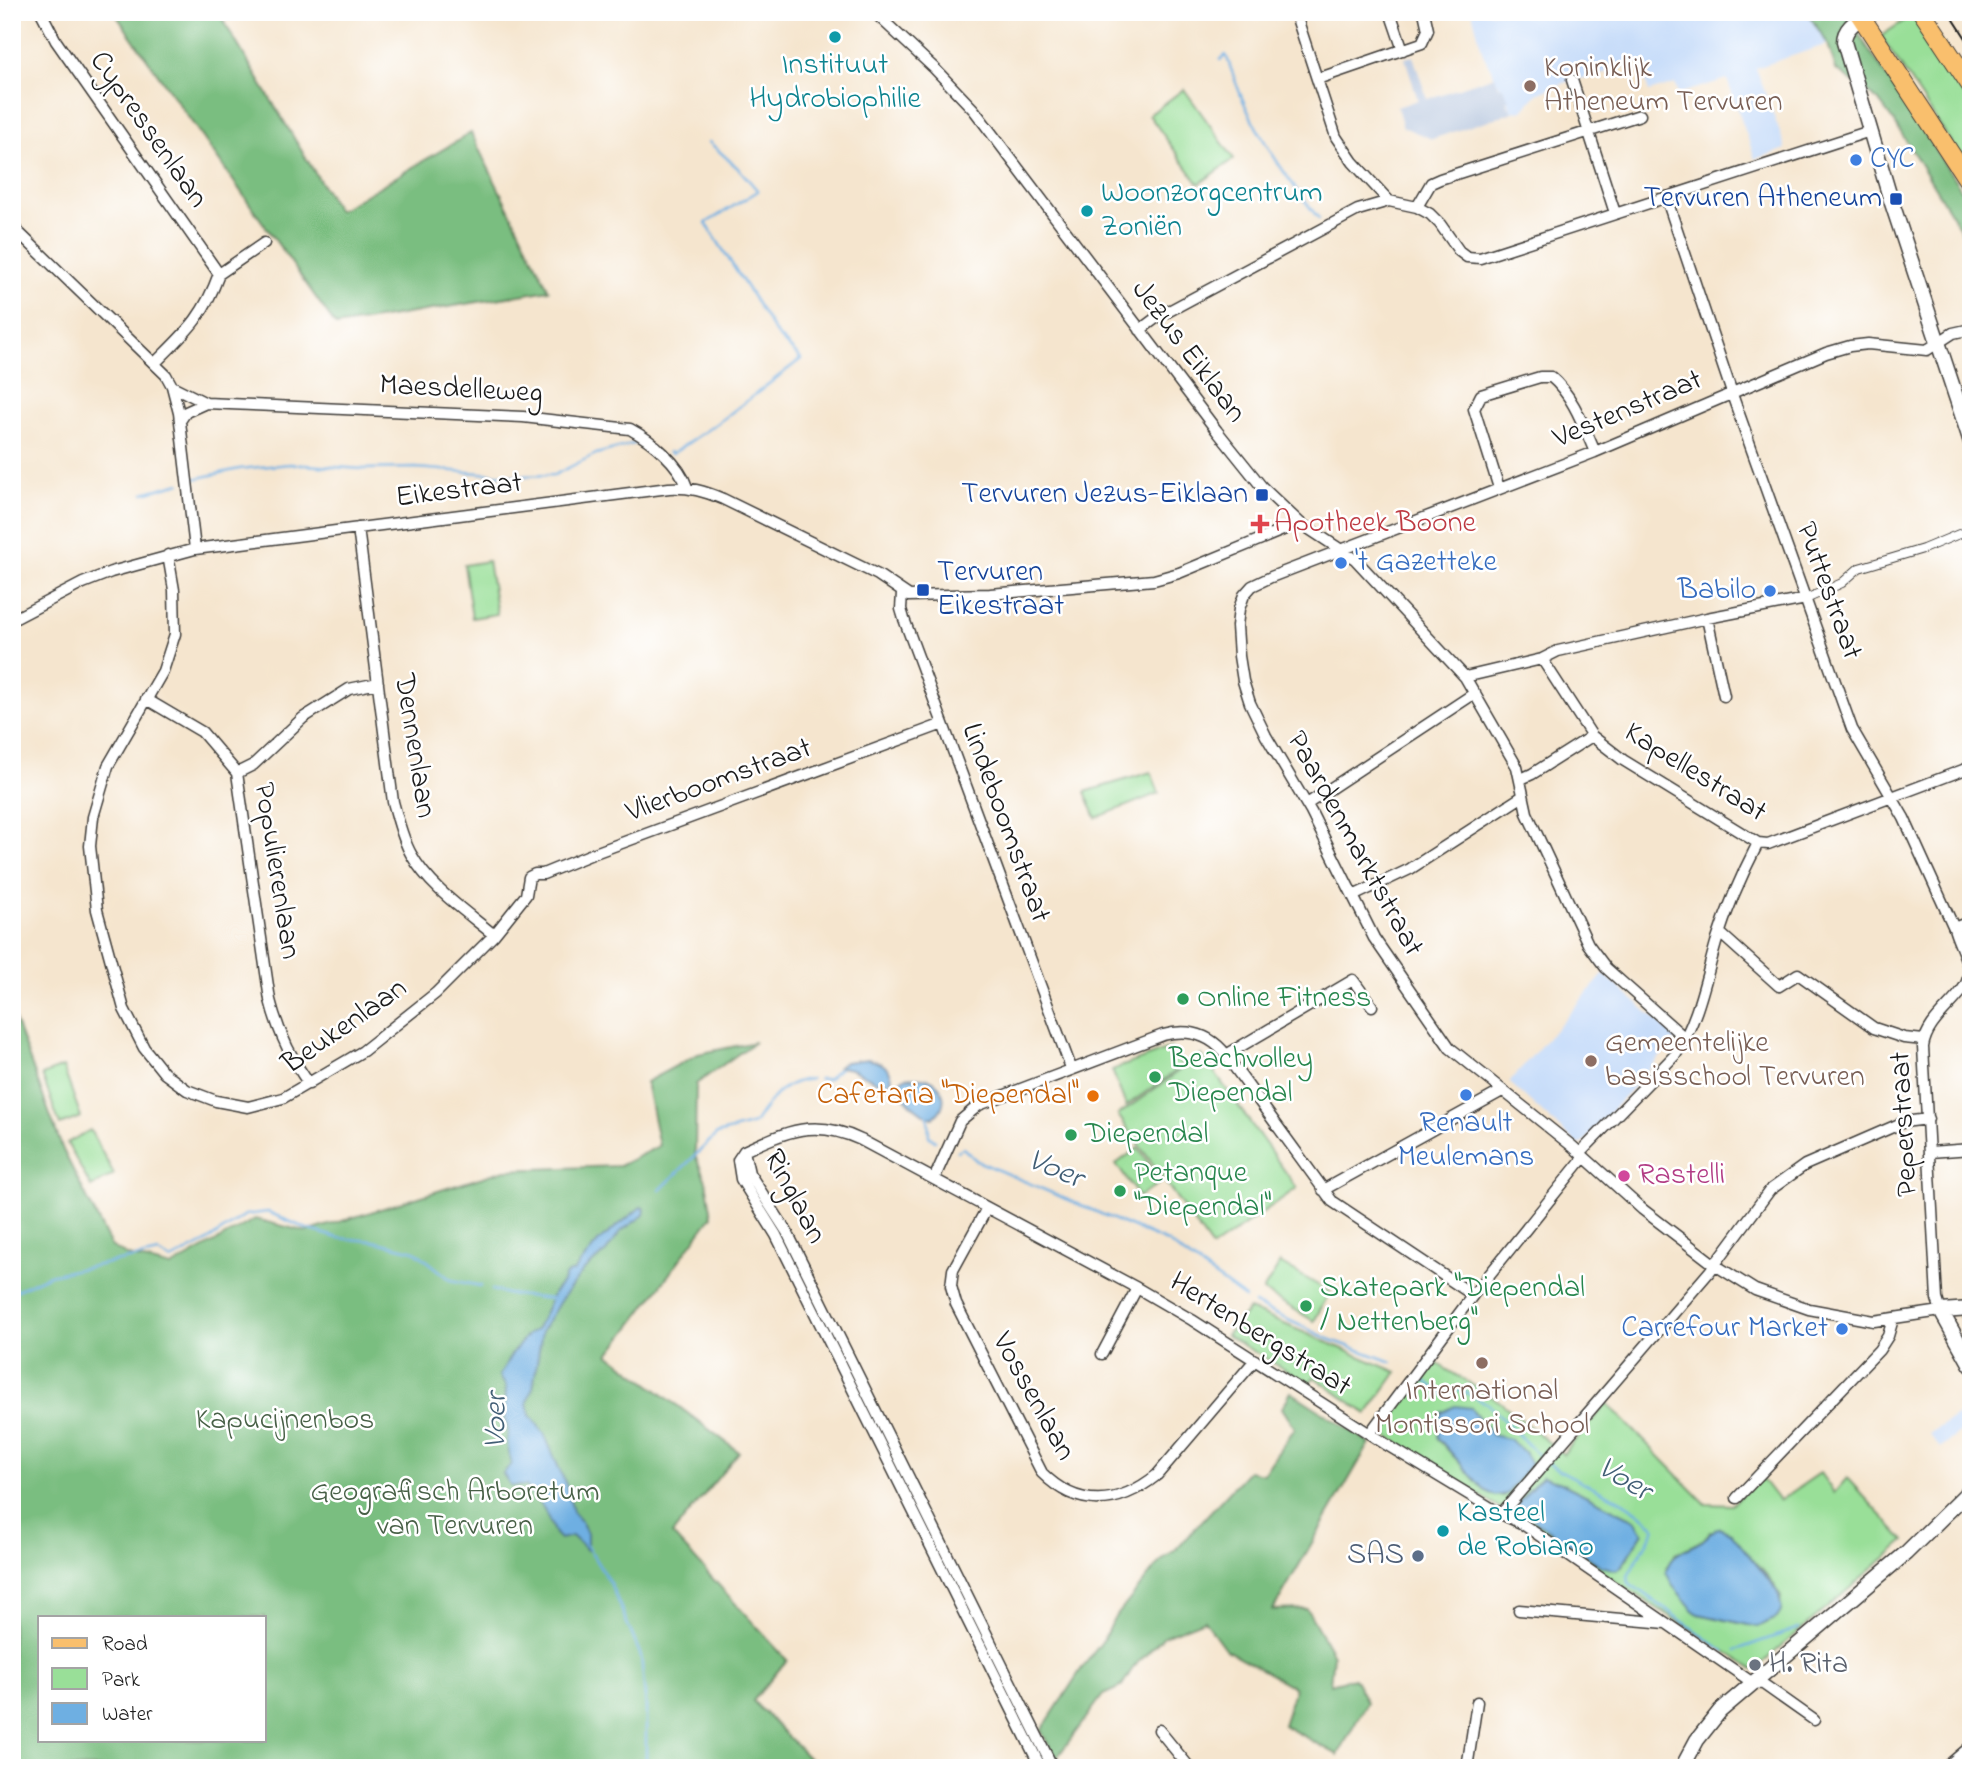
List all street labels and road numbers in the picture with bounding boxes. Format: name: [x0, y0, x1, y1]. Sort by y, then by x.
street label: Cypressenlaan: [77, 42, 219, 218]
street label: Jezus Eiklaan: [1119, 271, 1257, 433]
street label: Vestenstraat: [1546, 359, 1709, 462]
street label: Maesdelleweg: [378, 364, 544, 416]
street label: Eikestraat: [393, 461, 525, 521]
street label: Puttestraat: [1783, 516, 1873, 666]
street label: Dennenlaan: [381, 670, 447, 821]
street label: Kapellestraat: [1615, 712, 1775, 834]
street label: Lindeboomstraat: [949, 717, 1061, 929]
street label: Paardenmarktstraat: [1274, 723, 1434, 965]
street label: Vlierboomstraat: [619, 727, 818, 835]
street label: Populierenlaan: [240, 780, 312, 962]
street label: Beukenlaan: [272, 968, 417, 1087]
street label: Peperstraat: [1879, 1050, 1931, 1198]
street label: Ringlaan: [751, 1142, 837, 1252]
street label: Hertenbergstraat: [1160, 1261, 1360, 1409]
street label: Vossenlaan: [979, 1324, 1086, 1469]

